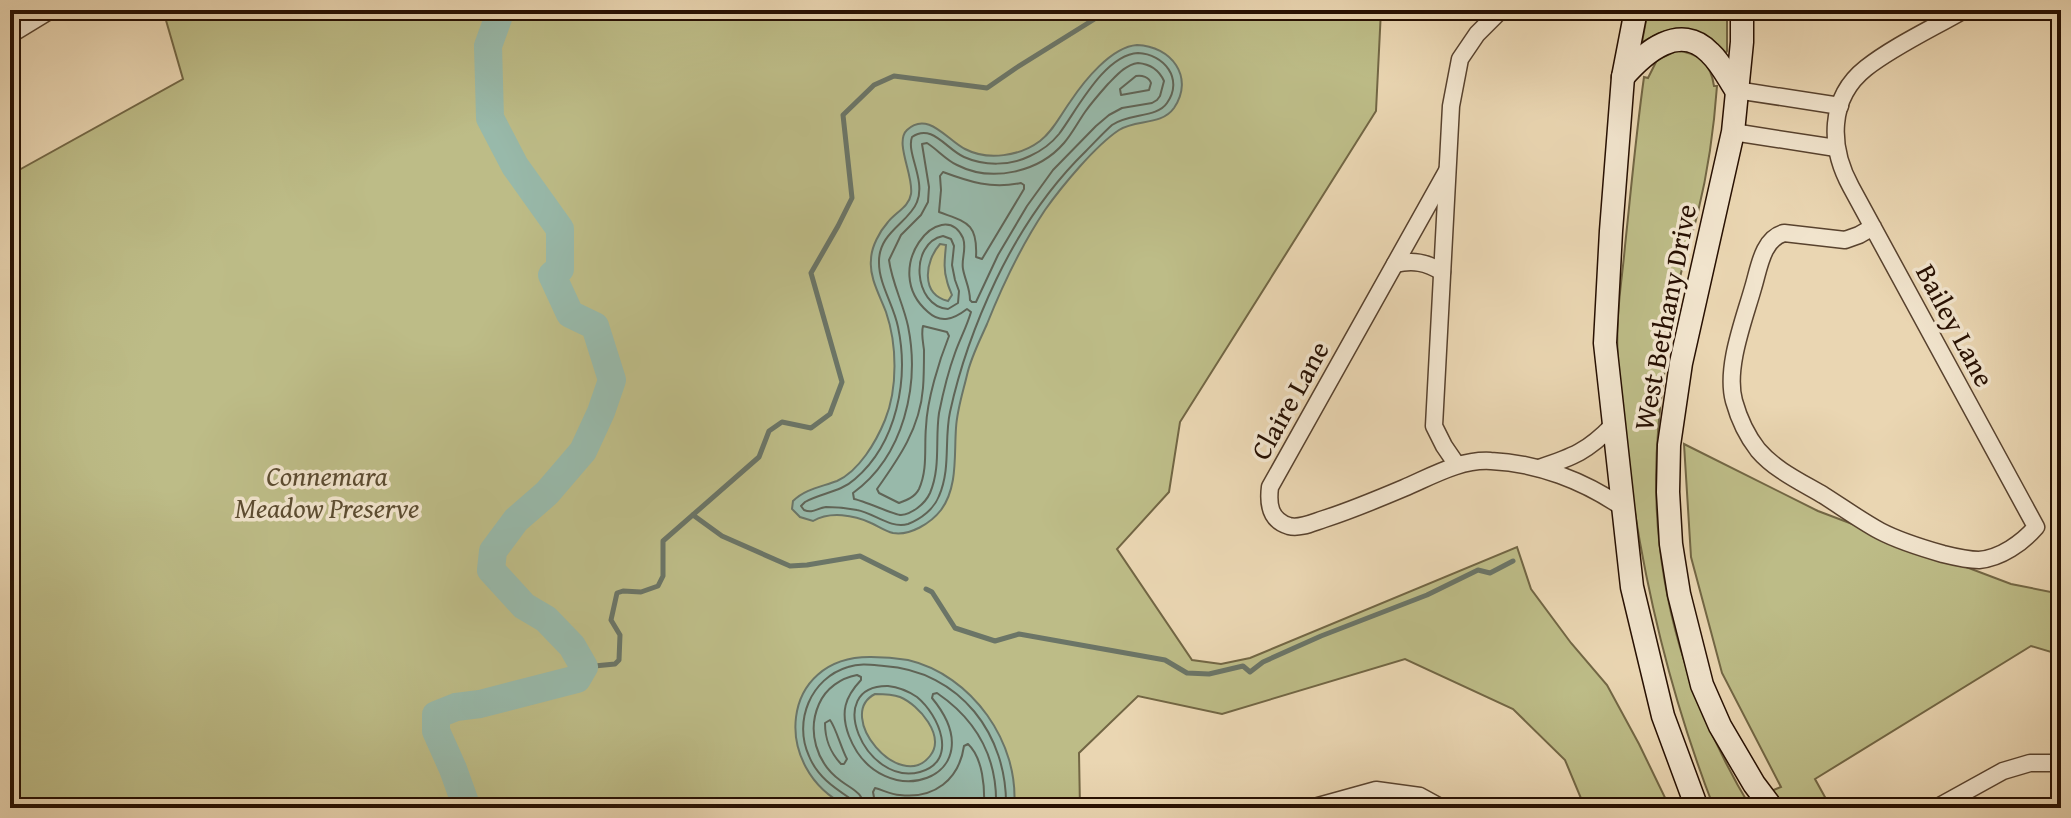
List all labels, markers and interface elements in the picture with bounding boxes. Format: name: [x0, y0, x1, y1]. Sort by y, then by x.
street label: West Bethany Drive: [1622, 200, 1706, 434]
street label: Bailey Lane: [1906, 256, 2006, 394]
street label: Claire Lane: [1239, 333, 1339, 467]
park label: Connemara Meadow Preserve: [235, 455, 419, 528]

